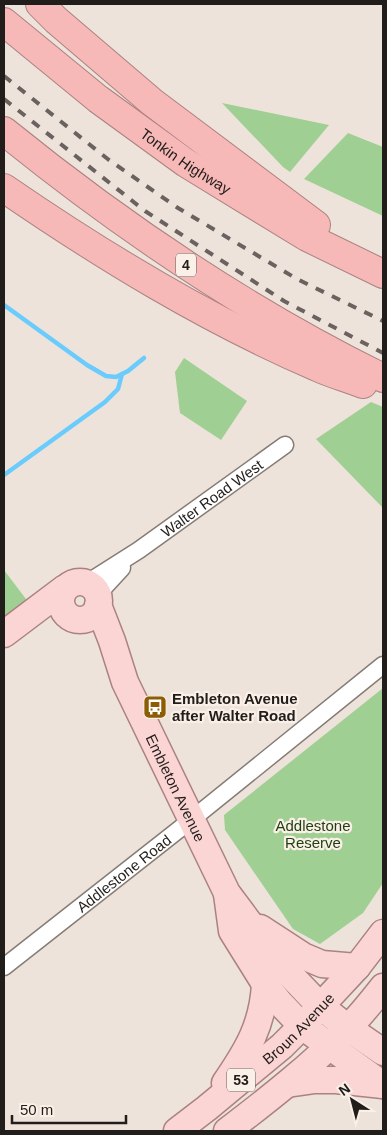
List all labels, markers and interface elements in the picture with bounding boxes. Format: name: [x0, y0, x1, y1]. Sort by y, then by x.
street label: Tonkin Highway: [137, 124, 235, 197]
road number: 4: [176, 254, 196, 276]
street label: Walter Road West: [158, 455, 266, 540]
place label: Embleton Avenue after Walter Road: [172, 690, 298, 724]
bus stop icon: Embleton Avenue after Walter Road: [142, 694, 168, 720]
street label: Embleton Avenue: [143, 731, 209, 844]
park label: Addlestone Reserve: [275, 817, 351, 851]
street label: Addlestone Road: [73, 831, 174, 915]
street label: Broun Avenue: [259, 989, 337, 1067]
road number: 53: [227, 1068, 255, 1092]
north arrow: [327, 1075, 377, 1125]
text: N: [336, 1080, 353, 1099]
scale bar: [12, 1092, 126, 1124]
text: 50 m: [20, 1101, 53, 1118]

